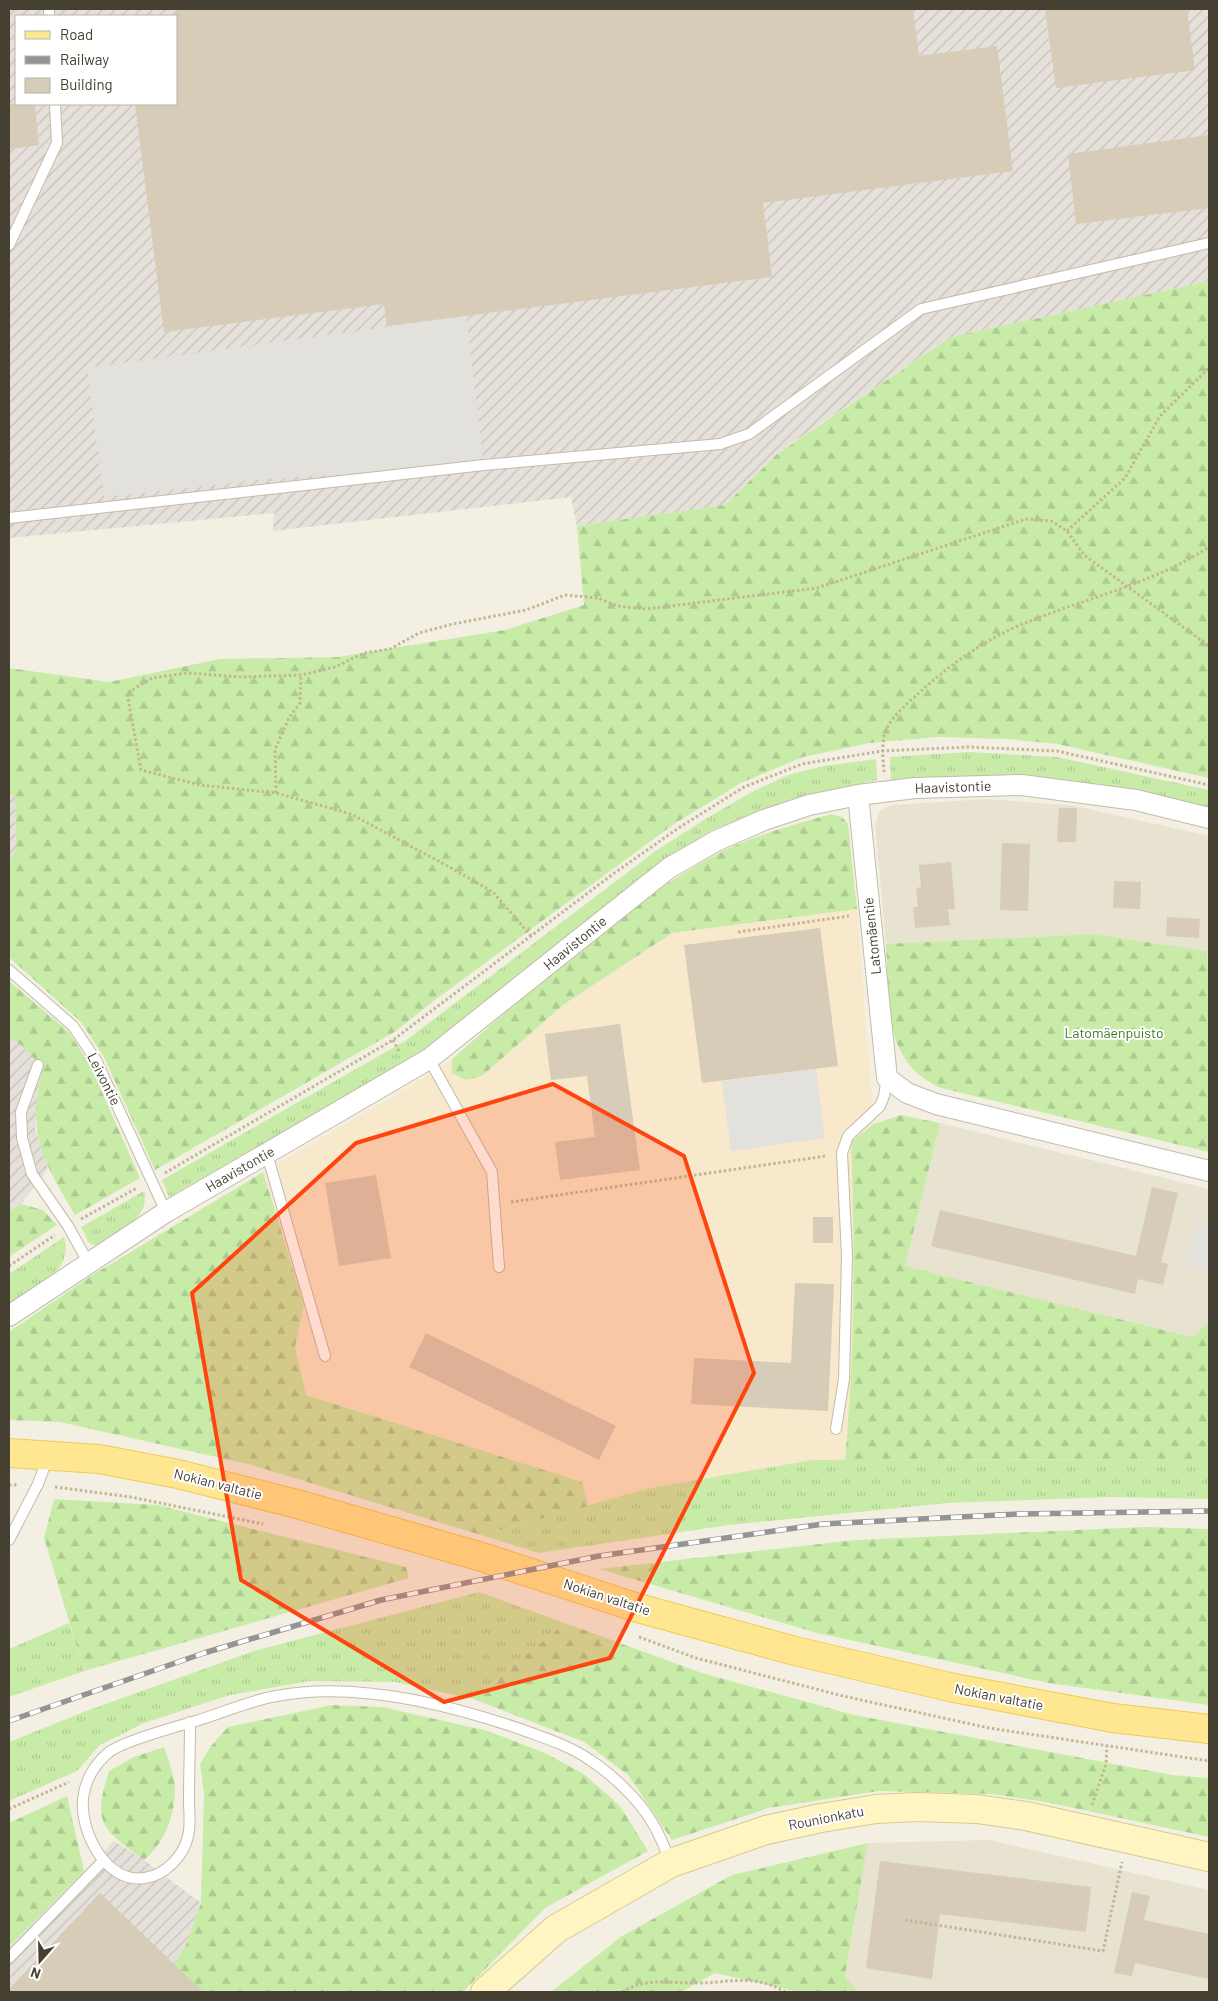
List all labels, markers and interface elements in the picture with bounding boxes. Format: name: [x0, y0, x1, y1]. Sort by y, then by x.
legend: [15, 15, 178, 105]
text: Road: [60, 25, 93, 43]
text: Railway: [60, 50, 109, 68]
text: Building: [60, 75, 113, 93]
street label: Haavistontie: [914, 777, 992, 796]
street label: Latomäentie: [859, 897, 884, 975]
street label: Haavistontie: [540, 912, 610, 973]
park label: Latomäenpuisto: [1064, 1024, 1164, 1041]
street label: Leivontie: [84, 1050, 125, 1108]
street label: Haavistontie: [202, 1142, 277, 1195]
street label: Nokian valtatie: [172, 1464, 264, 1503]
street label: Nokian valtatie: [562, 1574, 653, 1619]
street label: Nokian valtatie: [953, 1680, 1045, 1713]
street label: Rounionkatu: [787, 1802, 865, 1833]
north arrow: [15, 1936, 65, 1986]
text: N: [28, 1964, 43, 1983]

